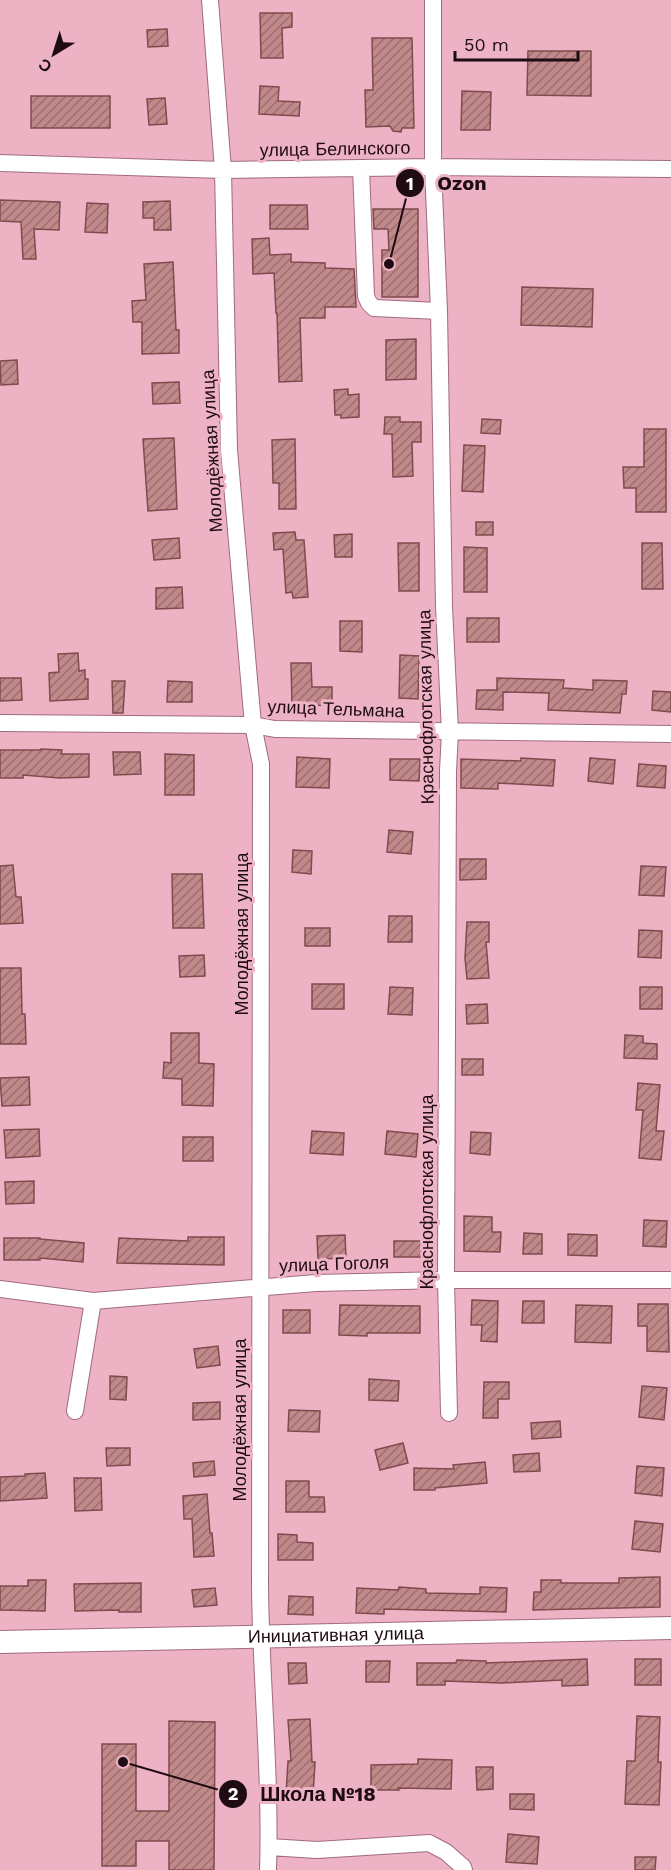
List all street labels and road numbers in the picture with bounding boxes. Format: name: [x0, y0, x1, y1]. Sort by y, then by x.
street label: улица Белинского: [260, 137, 410, 160]
street label: Молодёжная улица: [197, 368, 226, 533]
street label: Краснофлотская улица: [413, 608, 438, 805]
street label: улица Тельмана: [267, 696, 406, 721]
street label: Молодёжная улица: [231, 852, 252, 1016]
street label: Краснофлотская улица: [416, 1094, 437, 1289]
street label: улица Гоголя: [279, 1251, 389, 1276]
street label: Молодёжная улица: [229, 1338, 250, 1502]
street label: Инициативная улица: [248, 1622, 425, 1647]

